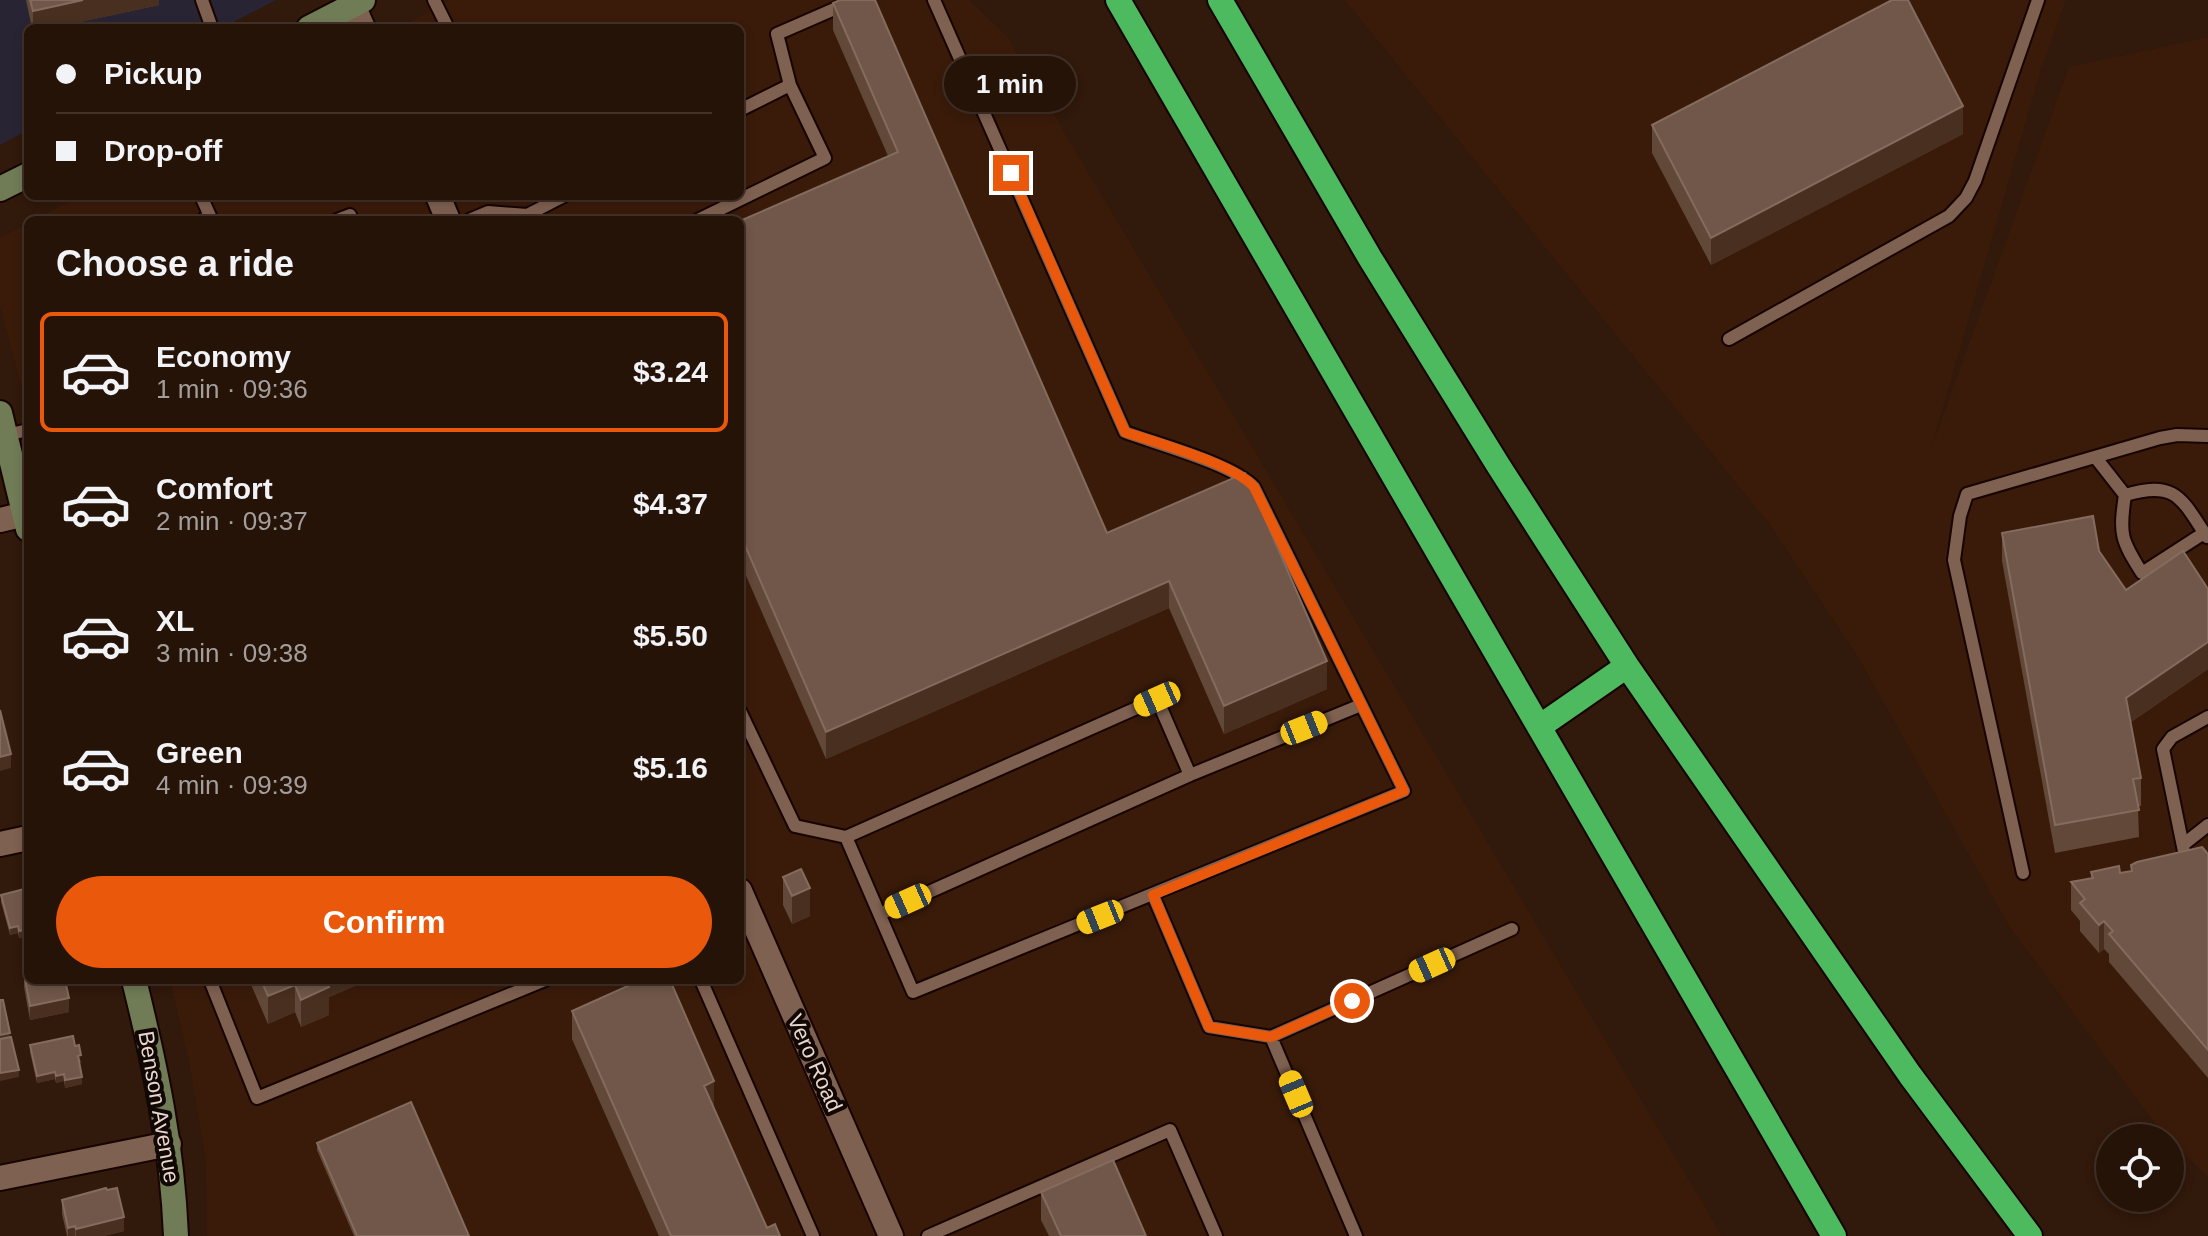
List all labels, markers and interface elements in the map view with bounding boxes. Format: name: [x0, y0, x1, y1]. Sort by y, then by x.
text: Pickup: [104, 57, 202, 90]
callout: 1 min: [945, 57, 1077, 113]
text: 1 min: [976, 69, 1044, 99]
text: Drop-off: [104, 134, 222, 167]
route end: [993, 155, 1029, 191]
text: Choose a ride: [56, 243, 294, 284]
icon: car: [60, 336, 132, 408]
text: Economy: [156, 340, 291, 373]
text: $3.24: [633, 355, 708, 388]
text: 1 min · 09:36: [156, 374, 308, 404]
icon: car: [60, 468, 132, 540]
text: Comfort: [156, 472, 273, 505]
text: $4.37: [633, 487, 708, 520]
text: 2 min · 09:37: [156, 506, 308, 536]
icon: car: [60, 600, 132, 672]
text: XL: [156, 604, 194, 637]
text: $5.50: [633, 619, 708, 652]
text: 3 min · 09:38: [156, 638, 308, 668]
car: [1130, 678, 1184, 720]
car: [1277, 708, 1331, 748]
icon: car: [60, 732, 132, 804]
text: Green: [156, 736, 243, 769]
text: $5.16: [633, 751, 708, 784]
text: 4 min · 09:39: [156, 770, 308, 800]
button: Confirm: [56, 876, 712, 968]
car: [881, 880, 935, 922]
car: [1073, 897, 1127, 937]
car: [1405, 944, 1459, 986]
route start: [1334, 983, 1370, 1019]
street label: Vero Road: [782, 1010, 848, 1116]
street label: Benson Avenue: [133, 1029, 185, 1185]
car: [1276, 1067, 1316, 1121]
map controls: [2096, 1124, 2184, 1212]
button: locate: [2096, 1124, 2184, 1212]

